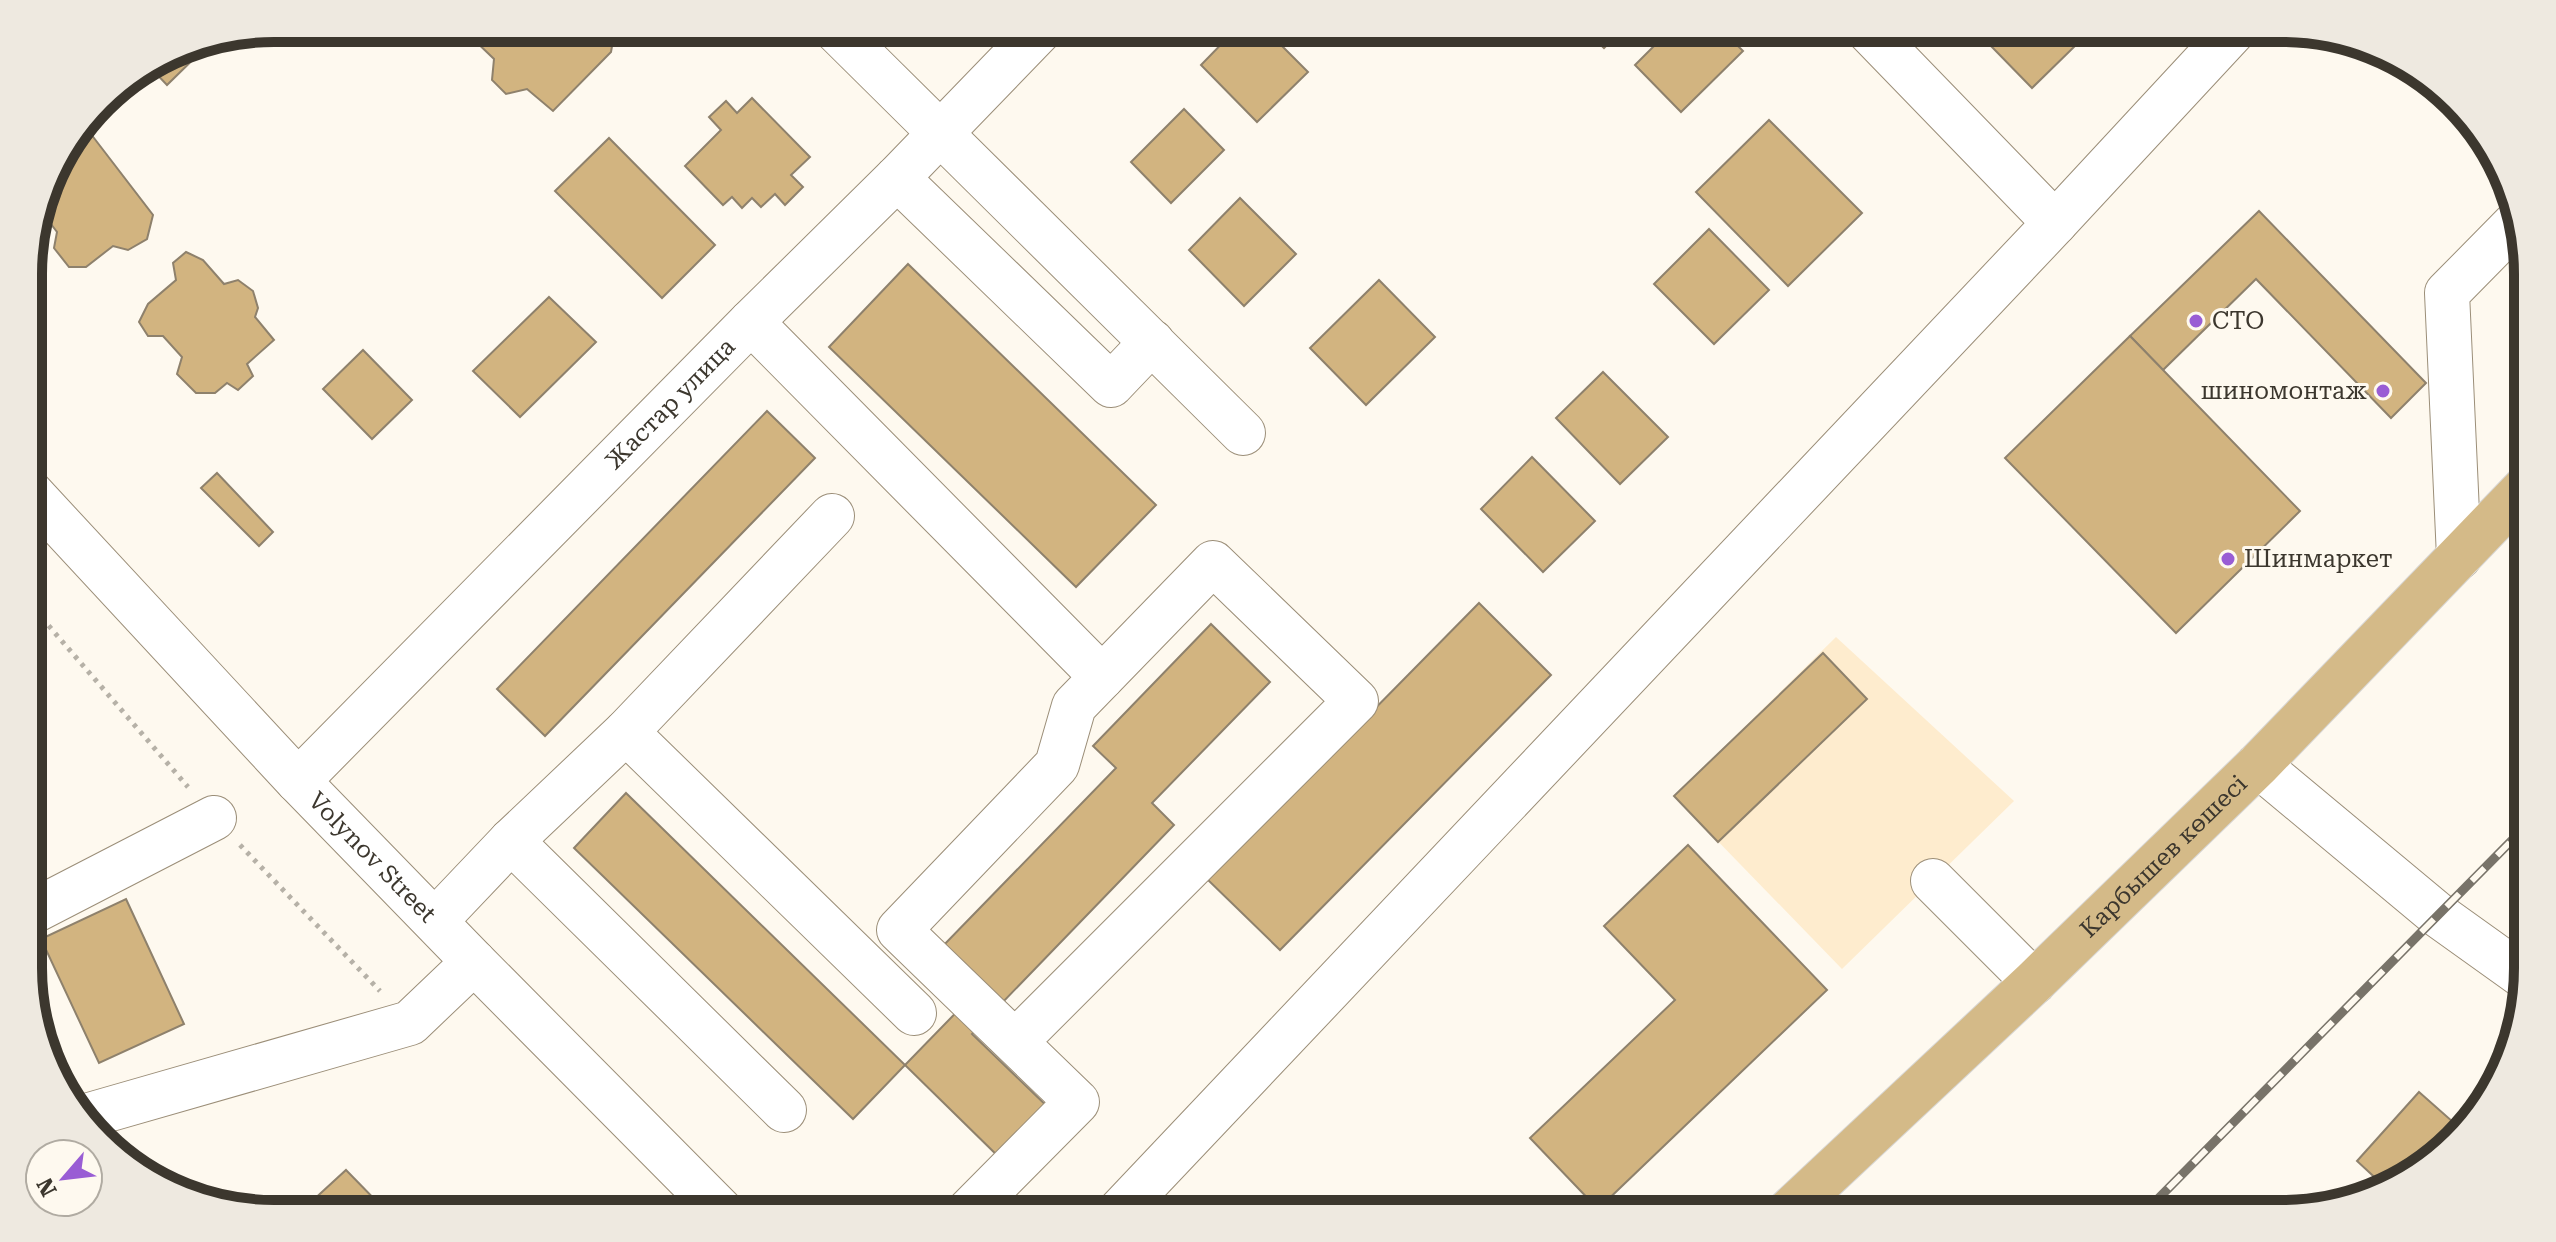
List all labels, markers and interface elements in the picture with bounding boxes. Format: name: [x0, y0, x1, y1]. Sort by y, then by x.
place label: СТО: [2212, 307, 2264, 335]
marker: СТО: [2187, 312, 2205, 330]
street label: Жастар улица: [600, 333, 741, 475]
place label: шиномонтаж: [2201, 377, 2367, 405]
marker: шиномонтаж: [2374, 382, 2392, 400]
place label: Шинмаркет: [2244, 545, 2393, 573]
marker: Шинмаркет: [2219, 550, 2237, 568]
street label: Карбышев көшесі: [2075, 769, 2253, 943]
street label: Volynov Street: [303, 786, 442, 928]
north arrow: [24, 1138, 104, 1218]
text: N: [32, 1174, 62, 1201]

